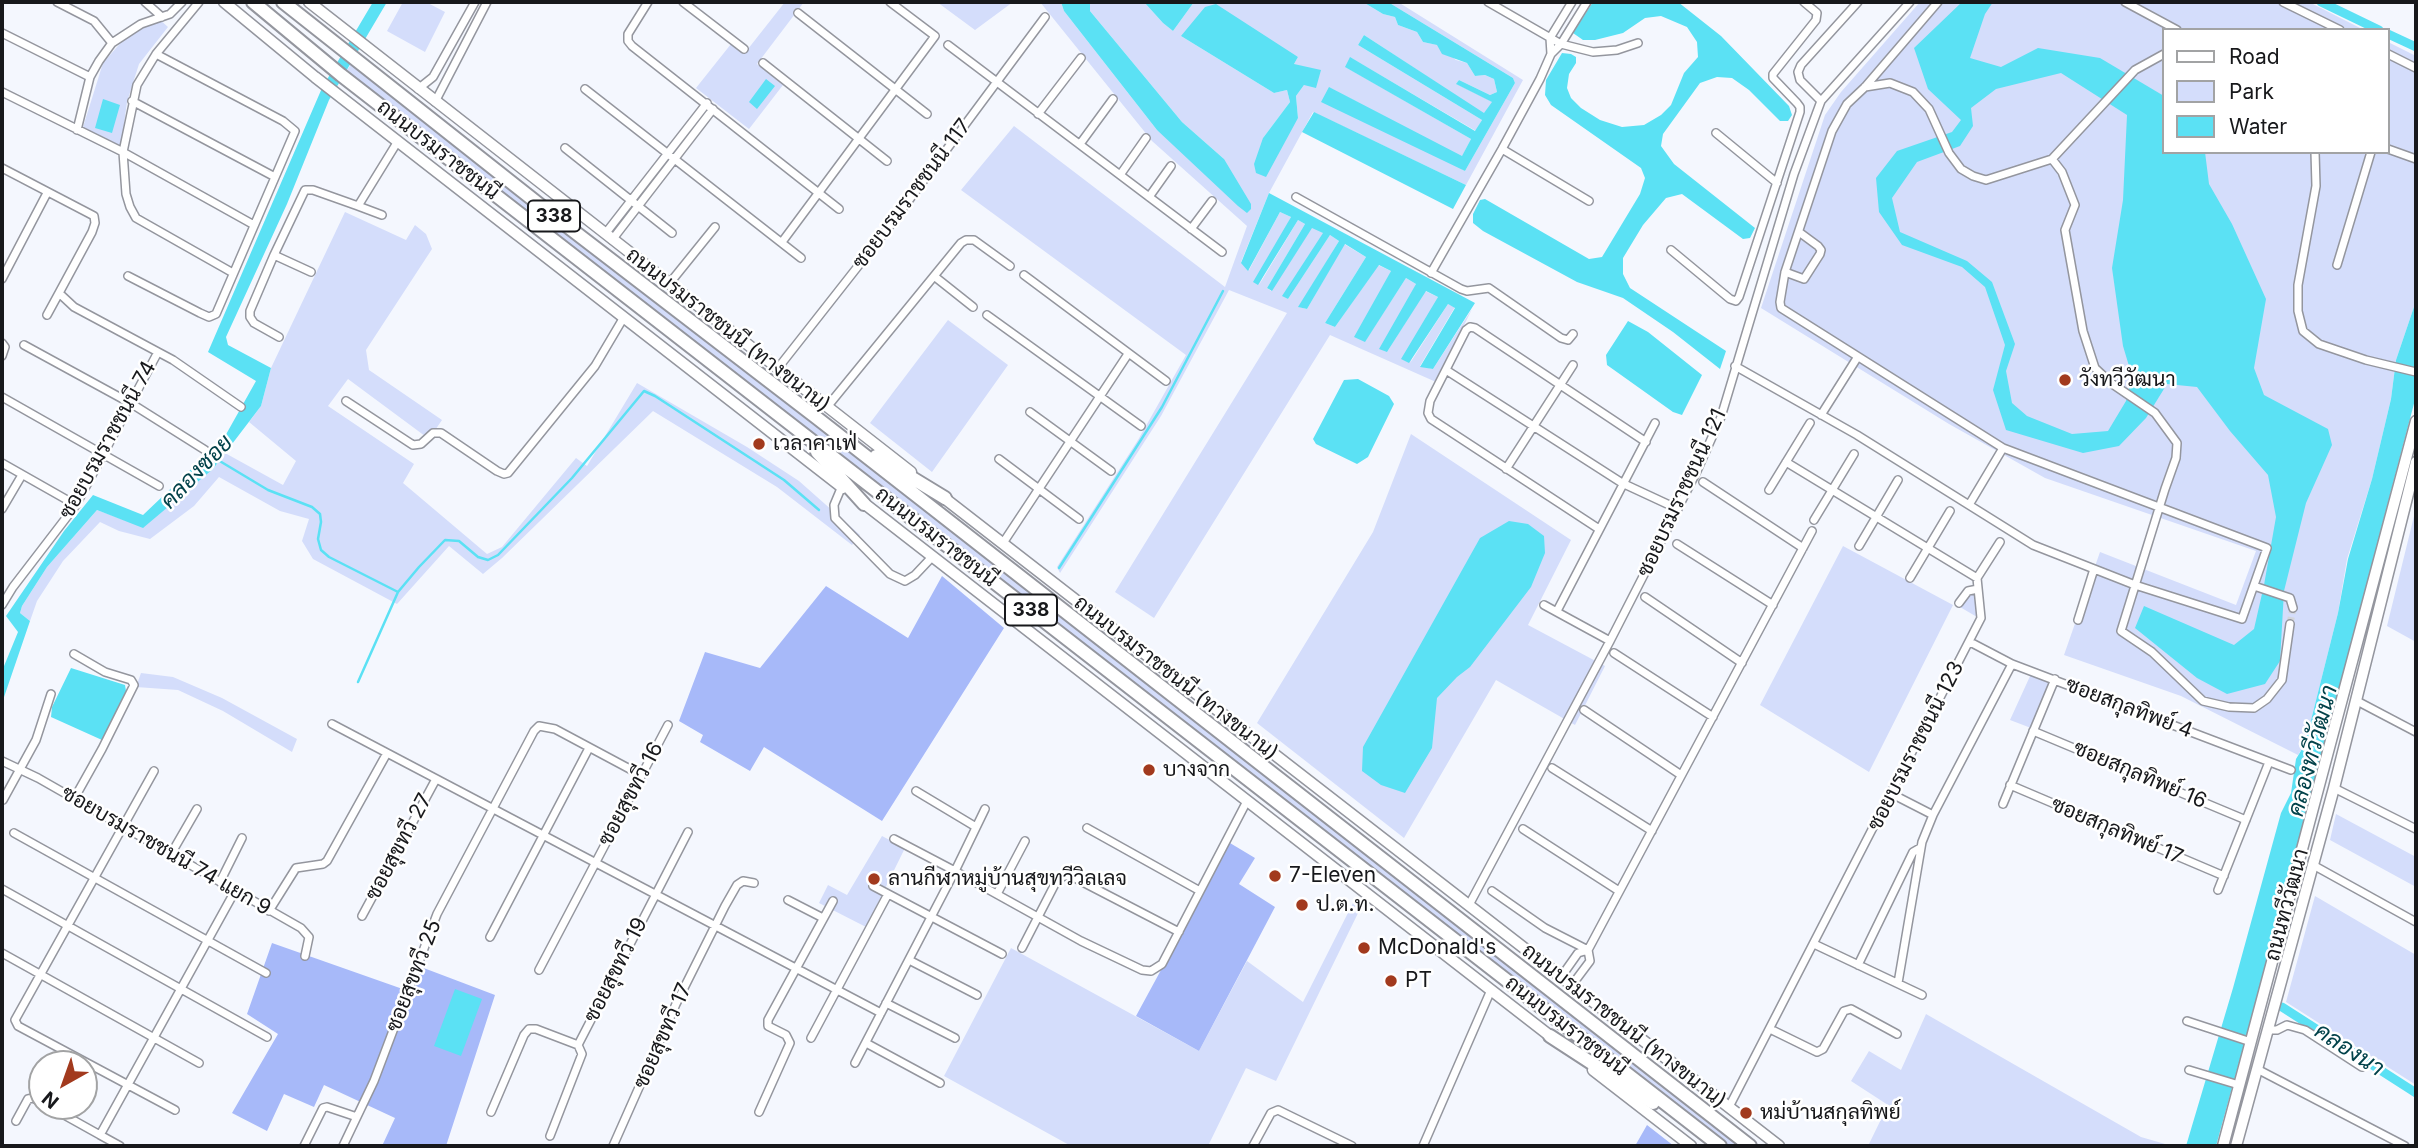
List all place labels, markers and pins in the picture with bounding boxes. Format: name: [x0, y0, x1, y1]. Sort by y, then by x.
place label: วังทวีวัฒนา: [2079, 367, 2176, 393]
marker: วังทวีวัฒนา: [2057, 372, 2073, 388]
place label: เวลาคาเฟ่: [773, 431, 857, 457]
marker: เวลาคาเฟ่: [751, 436, 767, 452]
place label: บางจาก: [1163, 757, 1230, 783]
marker: บางจาก: [1141, 762, 1157, 778]
place label: 7-Eleven: [1289, 863, 1376, 889]
place label: ลานกีฬาหมู่บ้านสุขทวีวิลเลจ: [888, 866, 1127, 892]
marker: 7-Eleven: [1267, 868, 1283, 884]
marker: ลานกีฬาหมู่บ้านสุขทวีวิลเลจ: [866, 871, 882, 887]
place label: ป.ต.ท.: [1316, 892, 1374, 918]
marker: ป.ต.ท.: [1294, 897, 1310, 913]
place label: McDonald's: [1378, 935, 1496, 961]
marker: McDonald's: [1356, 940, 1372, 956]
place label: PT: [1405, 968, 1432, 994]
marker: PT: [1383, 973, 1399, 989]
place label: หม่บ้านสกุลทิพย์: [1760, 1100, 1901, 1126]
marker: หม่บ้านสกุลทิพย์: [1738, 1105, 1754, 1121]

